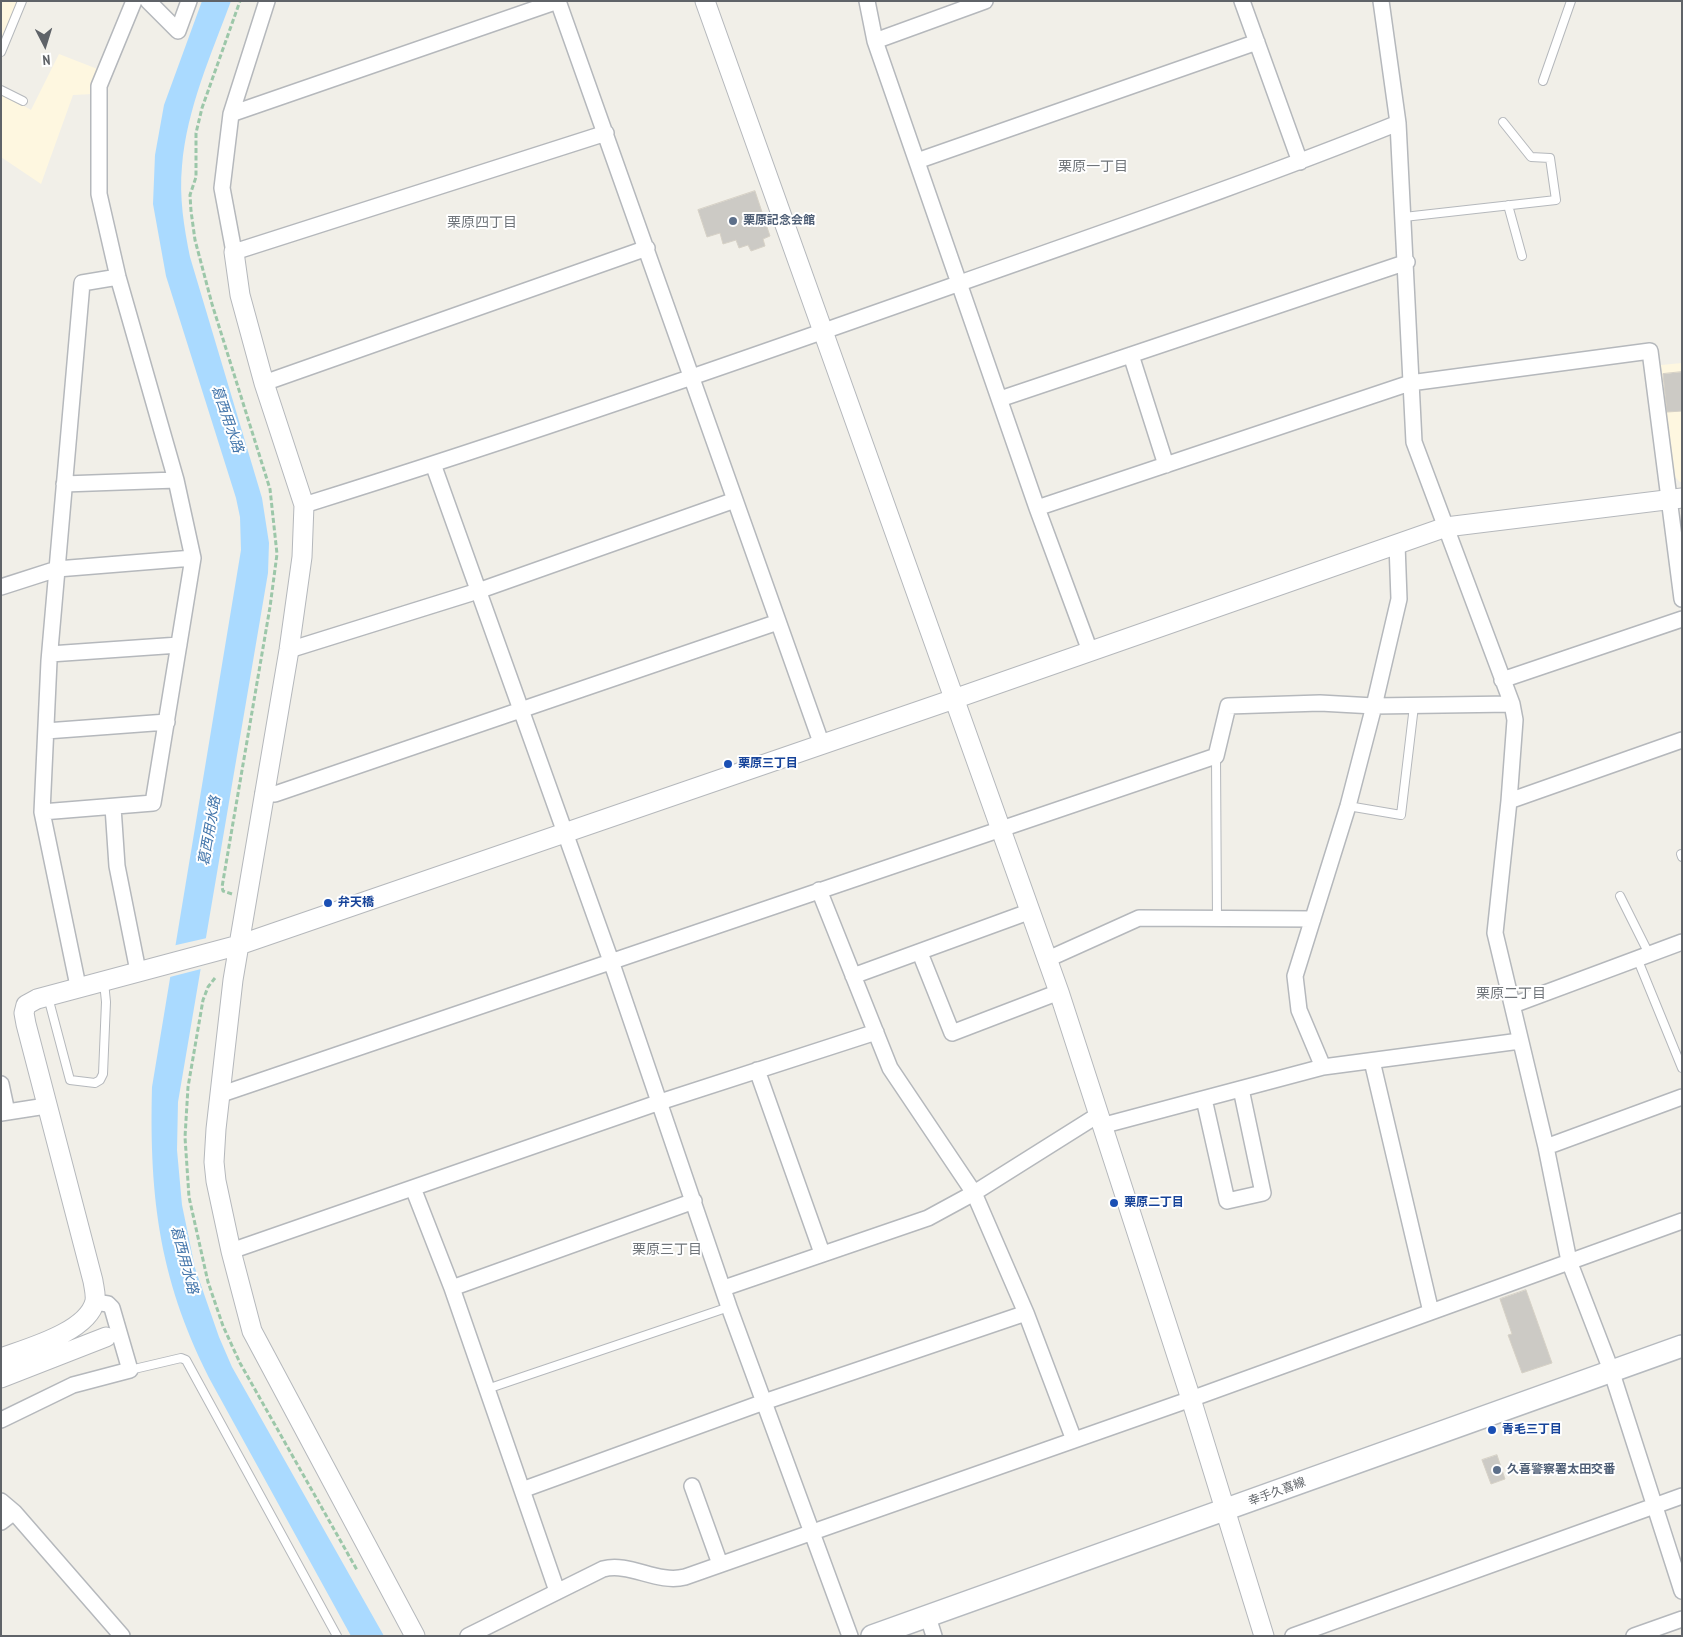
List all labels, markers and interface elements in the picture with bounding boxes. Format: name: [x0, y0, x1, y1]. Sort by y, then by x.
north arrow: [20, 20, 70, 70]
text: N: [42, 51, 51, 69]
district label: 栗原一丁目: [1058, 159, 1128, 175]
place label: 栗原記念会館: [743, 214, 815, 228]
district label: 栗原四丁目: [447, 215, 517, 231]
marker: 栗原記念会館: [727, 215, 739, 227]
water label: 葛西用水路: [208, 383, 246, 455]
place label: 栗原三丁目: [738, 757, 798, 771]
marker: 栗原三丁目: [722, 758, 734, 770]
water label: 葛西用水路: [196, 795, 224, 867]
place label: 弁天橋: [338, 896, 374, 910]
marker: 弁天橋: [322, 897, 334, 909]
district label: 栗原二丁目: [1476, 986, 1546, 1002]
place label: 栗原二丁目: [1124, 1196, 1184, 1210]
marker: 栗原二丁目: [1108, 1197, 1120, 1209]
water label: 葛西用水路: [167, 1224, 201, 1296]
district label: 栗原三丁目: [632, 1242, 702, 1258]
place label: 青毛三丁目: [1502, 1423, 1562, 1437]
marker: 青毛三丁目: [1486, 1424, 1498, 1436]
place label: 久喜警察署太田交番: [1507, 1463, 1615, 1477]
marker: 久喜警察署太田交番: [1491, 1464, 1503, 1476]
street label: 幸手久喜線: [1246, 1475, 1308, 1509]

